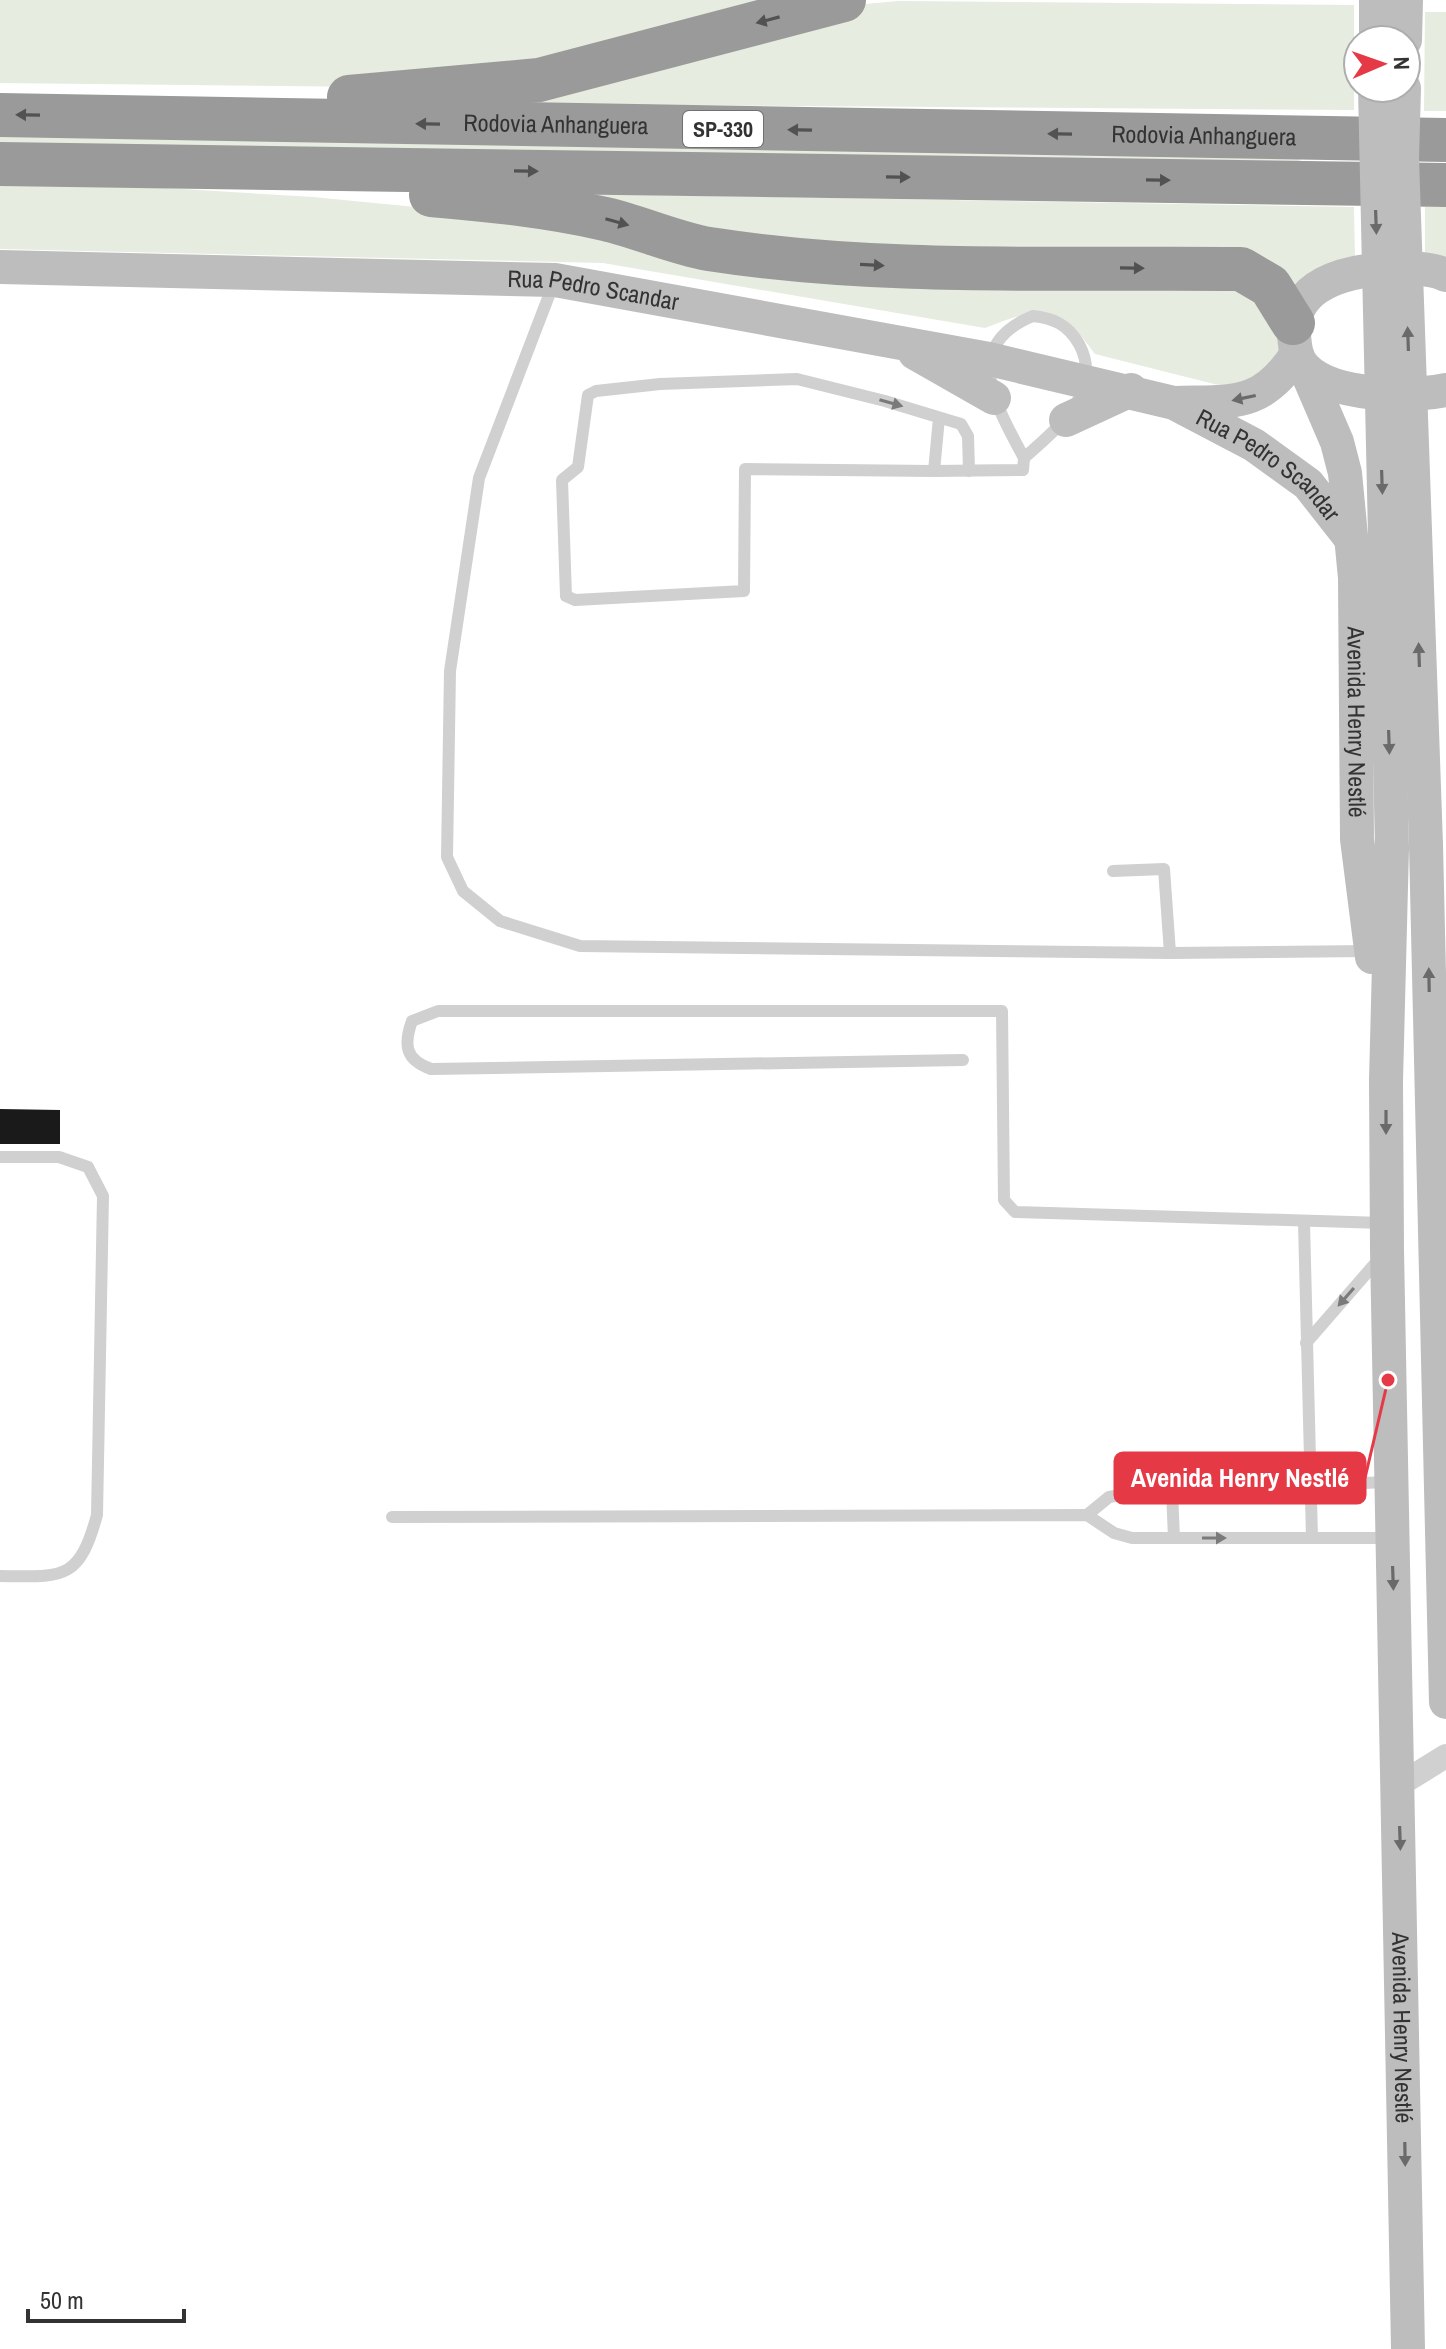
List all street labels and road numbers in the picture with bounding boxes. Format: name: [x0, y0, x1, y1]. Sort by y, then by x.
street label: Rodovia Anhanguera: [463, 106, 649, 141]
road number: SP-330: [683, 111, 763, 147]
street label: Rodovia Anhanguera: [1111, 117, 1297, 152]
street label: Rua Pedro Scandar: [507, 262, 682, 317]
street label: Rua Pedro Scandar: [1191, 401, 1348, 528]
street label: Avenida Henry Nestlé: [1340, 625, 1374, 818]
street label: Avenida Henry Nestlé: [1385, 1931, 1421, 2124]

